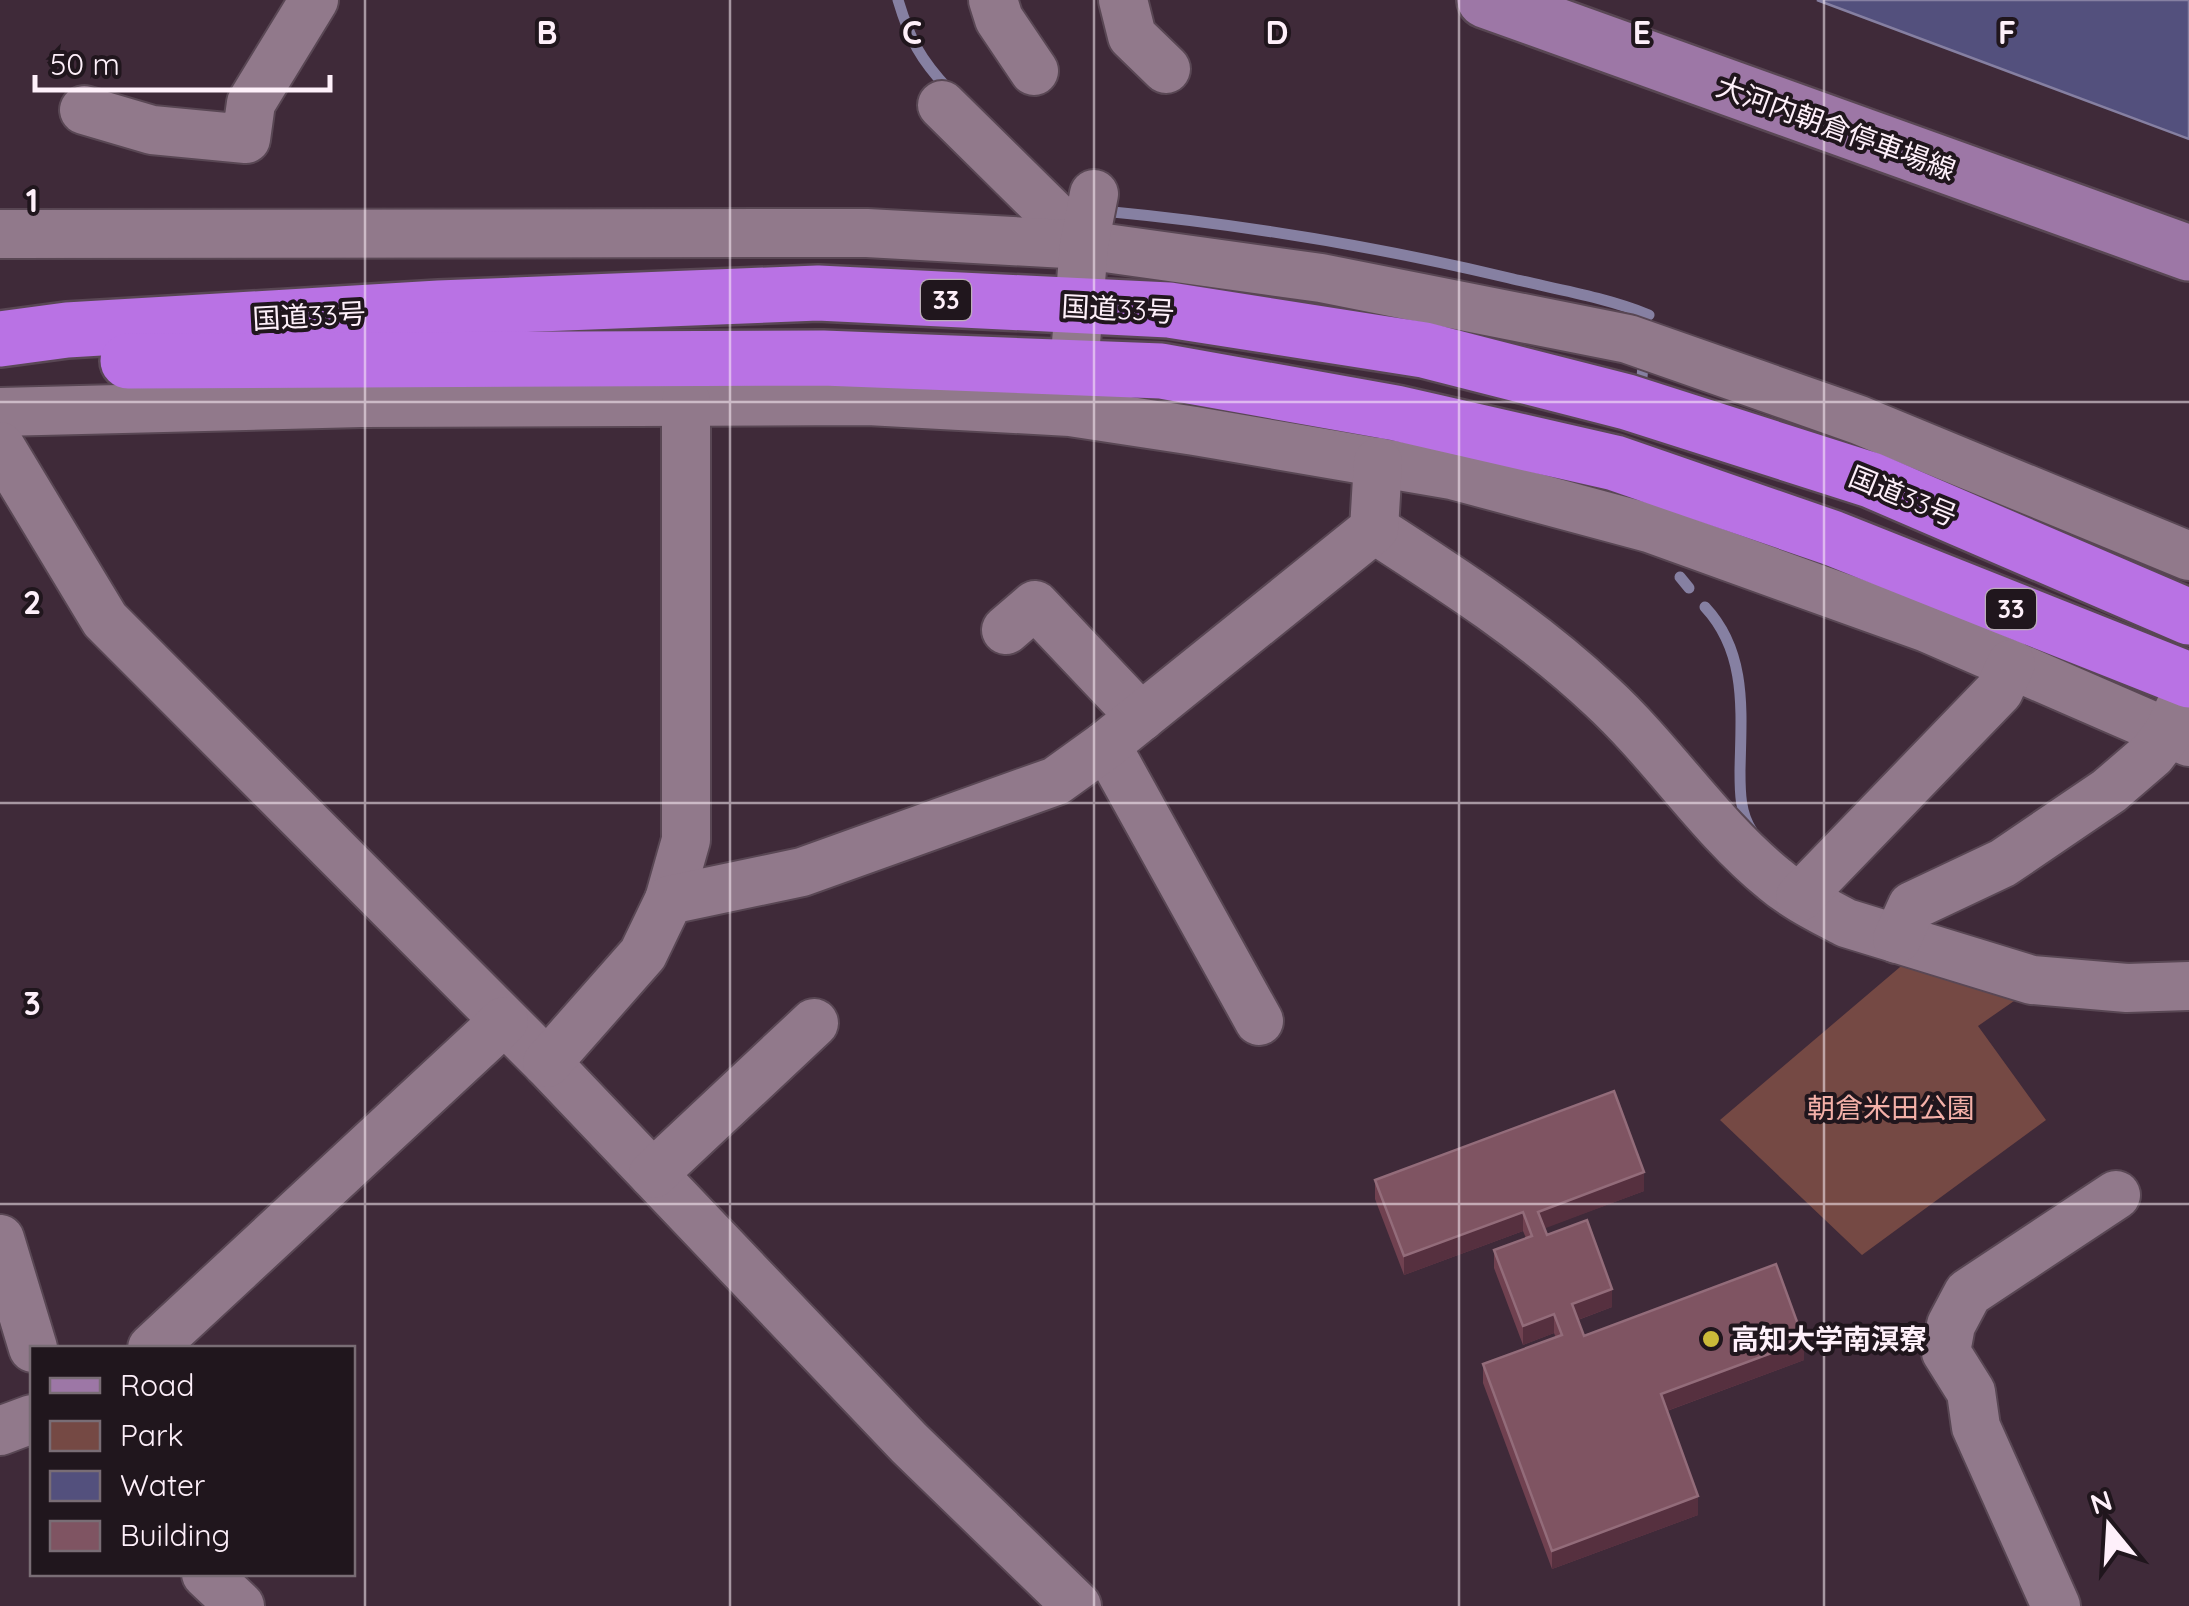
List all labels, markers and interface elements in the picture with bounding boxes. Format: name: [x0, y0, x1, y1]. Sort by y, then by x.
text: B: [537, 12, 557, 52]
text: C: [902, 12, 922, 52]
text: D: [1266, 12, 1288, 52]
text: E: [1633, 12, 1651, 52]
text: F: [1998, 12, 2016, 52]
scale bar: [35, 30, 330, 92]
text: 50 m: [50, 45, 120, 83]
street label: 大河内朝倉停車場線: [1712, 68, 1961, 187]
text: 1: [26, 180, 38, 220]
road number: 33: [921, 280, 971, 320]
street label: 国道33号: [1061, 288, 1176, 329]
street label: 国道33号: [251, 295, 366, 336]
street label: 国道33号: [1844, 458, 1962, 533]
text: 2: [23, 582, 41, 622]
road number: 33: [1986, 589, 2036, 629]
text: 3: [23, 983, 41, 1023]
park label: 朝倉米田公園: [1807, 1090, 1975, 1125]
place label: 高知大学南溟寮: [1731, 1321, 1927, 1356]
marker: 高知大学南溟寮: [1700, 1328, 1722, 1350]
legend: [30, 1346, 355, 1576]
text: Road: [120, 1366, 194, 1404]
text: Park: [120, 1416, 184, 1454]
text: Water: [120, 1466, 206, 1504]
north arrow: [2059, 1476, 2159, 1576]
text: N: [2086, 1482, 2116, 1522]
text: Building: [120, 1516, 230, 1554]

